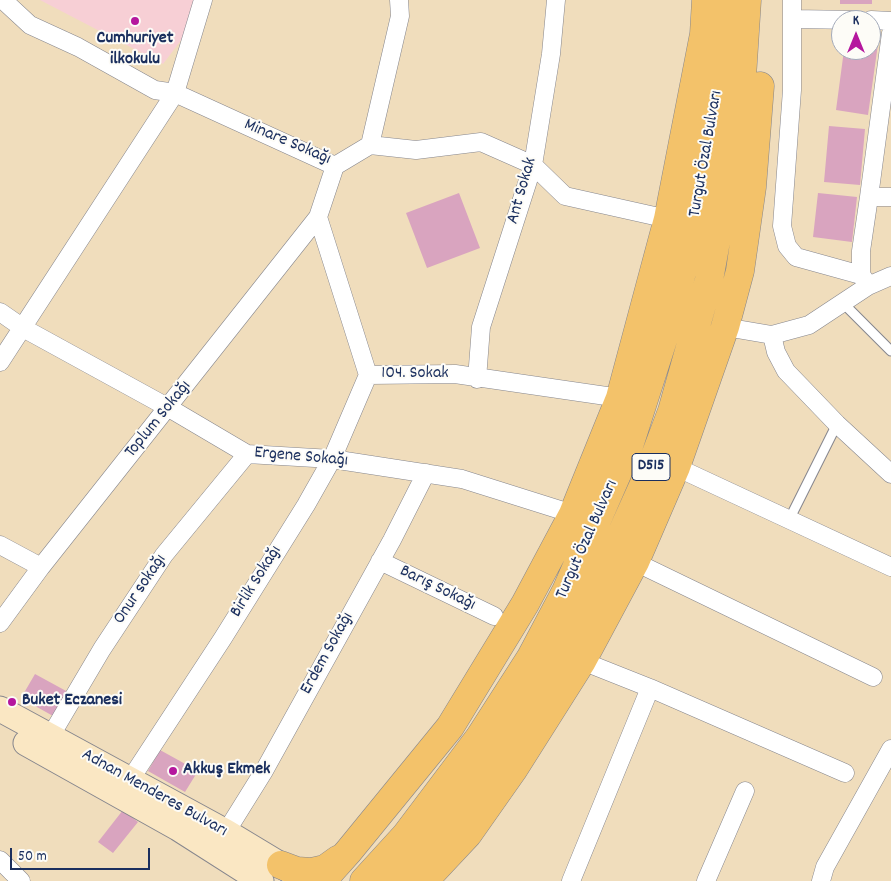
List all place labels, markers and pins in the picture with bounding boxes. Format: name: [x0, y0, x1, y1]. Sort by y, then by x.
marker: Cumhuriyet ilkokulu: [129, 15, 141, 27]
place label: Cumhuriyet ilkokulu: [97, 29, 173, 72]
place label: Buket Eczanesi: [22, 691, 122, 713]
marker: Buket Eczanesi: [6, 696, 18, 708]
place label: Akkuş Ekmek: [183, 760, 270, 782]
marker: Akkuş Ekmek: [167, 765, 179, 777]

